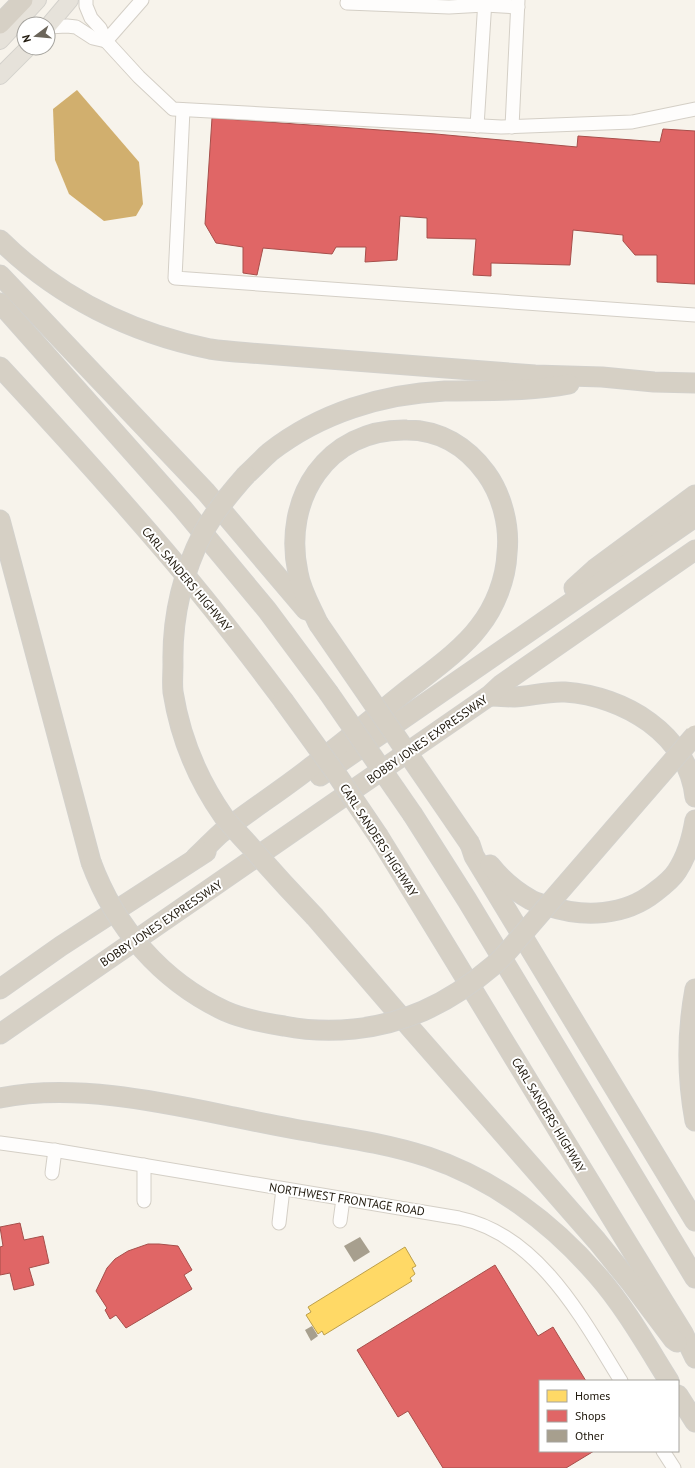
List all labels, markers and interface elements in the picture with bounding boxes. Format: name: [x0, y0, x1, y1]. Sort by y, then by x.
north arrow: [16, 16, 56, 56]
text: N: [19, 33, 34, 44]
street label: CARL SANDERS HIGHWAY: [139, 524, 235, 634]
street label: BOBBY JONES EXPRESSWAY: [364, 691, 491, 786]
street label: CARL SANDERS HIGHWAY: [337, 781, 421, 899]
street label: BOBBY JONES EXPRESSWAY: [97, 876, 225, 969]
street label: CARL SANDERS HIGHWAY: [509, 1055, 589, 1175]
street label: NORTHWEST FRONTAGE ROAD: [268, 1179, 426, 1219]
legend: [539, 1380, 679, 1452]
text: Homes: [575, 1388, 610, 1403]
text: Shops: [575, 1408, 606, 1423]
text: Other: [575, 1428, 604, 1443]

